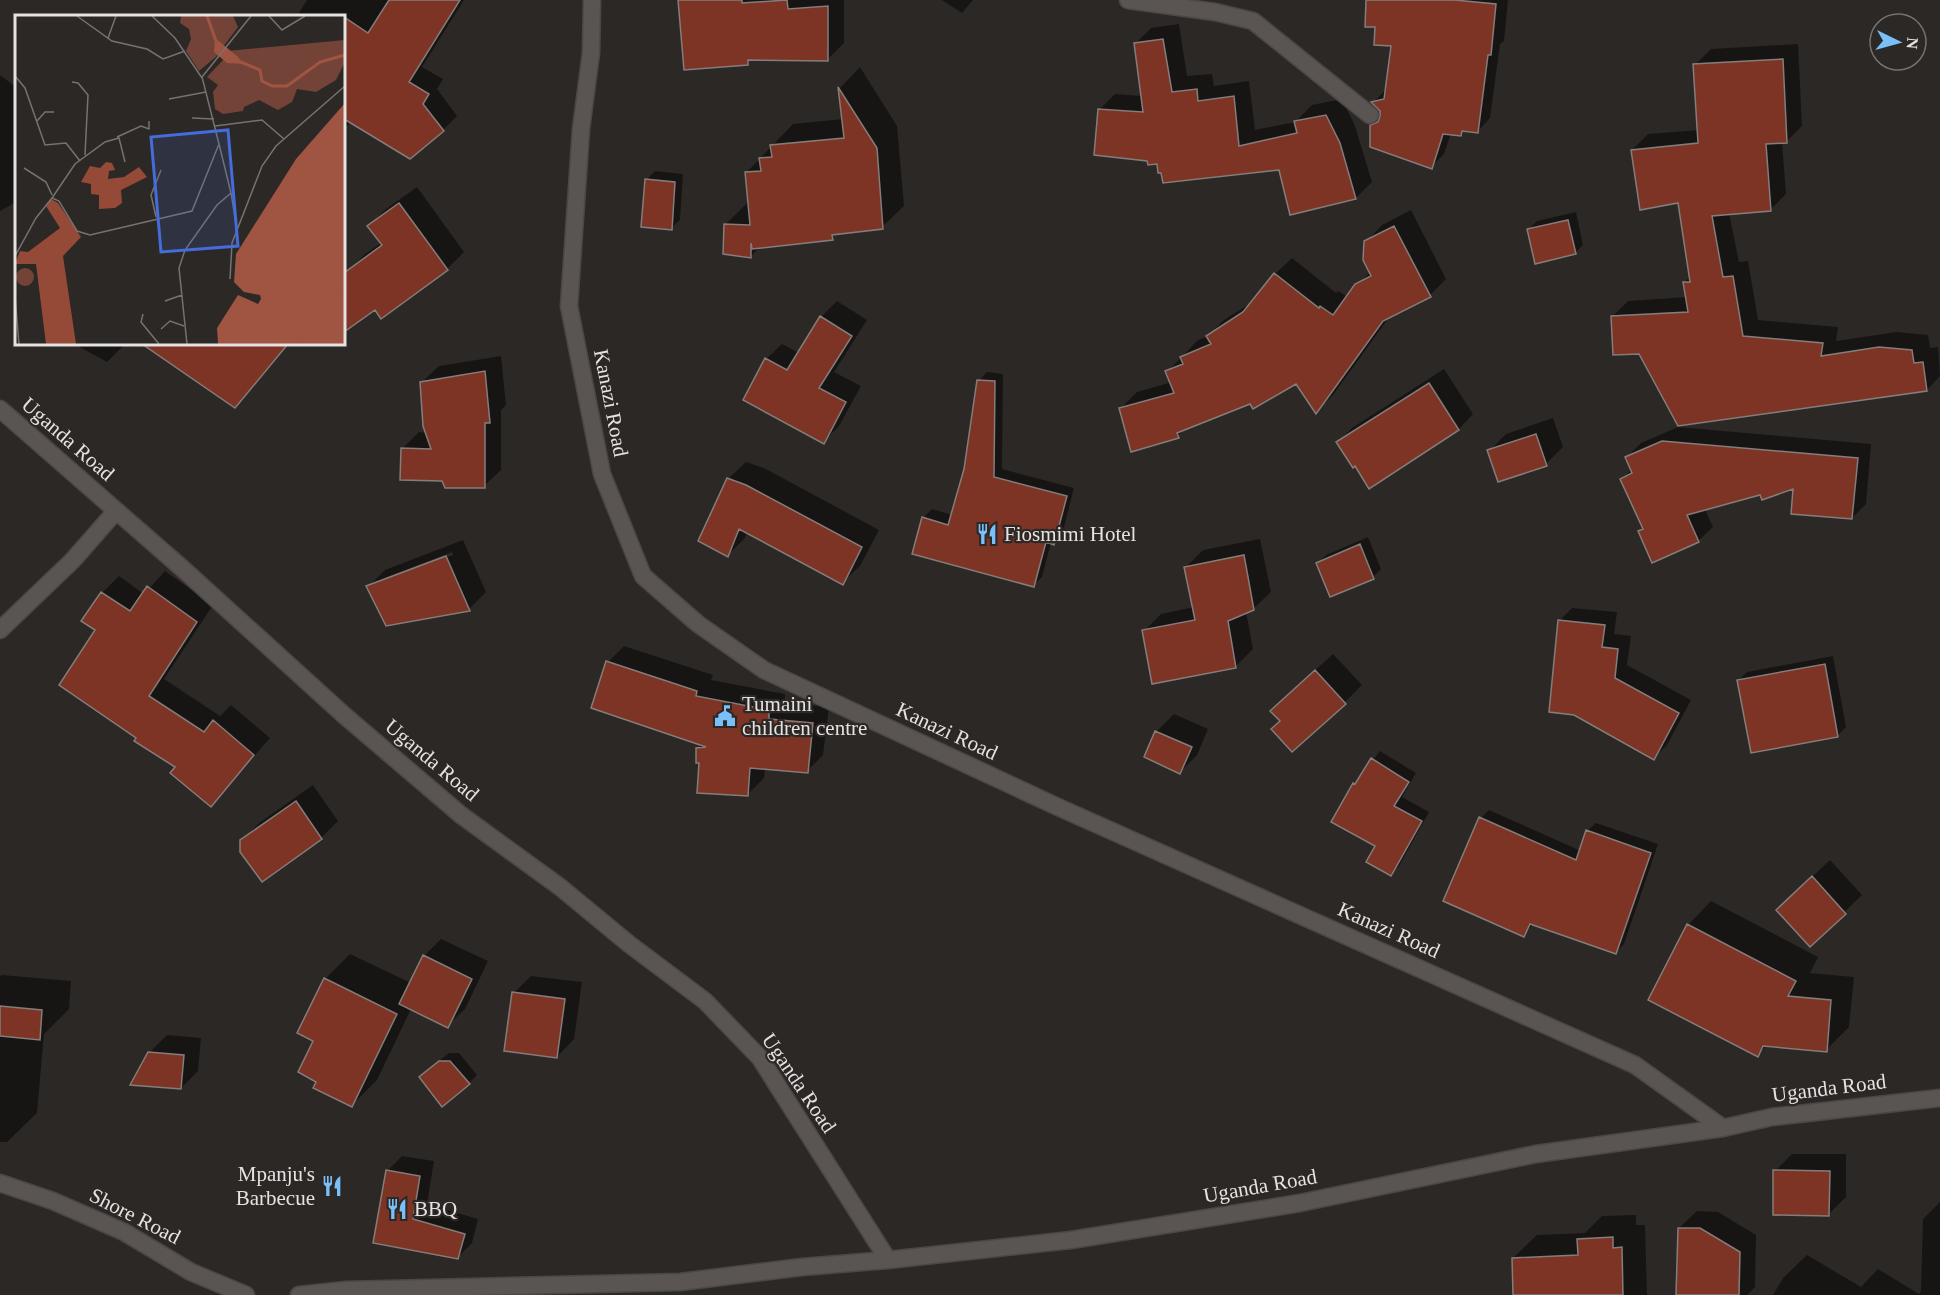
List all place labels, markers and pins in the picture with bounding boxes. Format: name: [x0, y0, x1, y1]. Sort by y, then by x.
restaurant icon: Fiosmimi Hotel: [975, 522, 999, 546]
place label: Fiosmimi Hotel: [1004, 522, 1137, 546]
place label: Tumaini children centre: [742, 692, 867, 740]
public building icon: Tumaini children centre: [713, 704, 737, 728]
place label: Mpanju's Barbecue: [236, 1162, 315, 1210]
restaurant icon: Mpanju's Barbecue: [320, 1174, 344, 1198]
restaurant icon: BBQ: [385, 1197, 409, 1221]
place label: BBQ: [414, 1197, 457, 1221]

